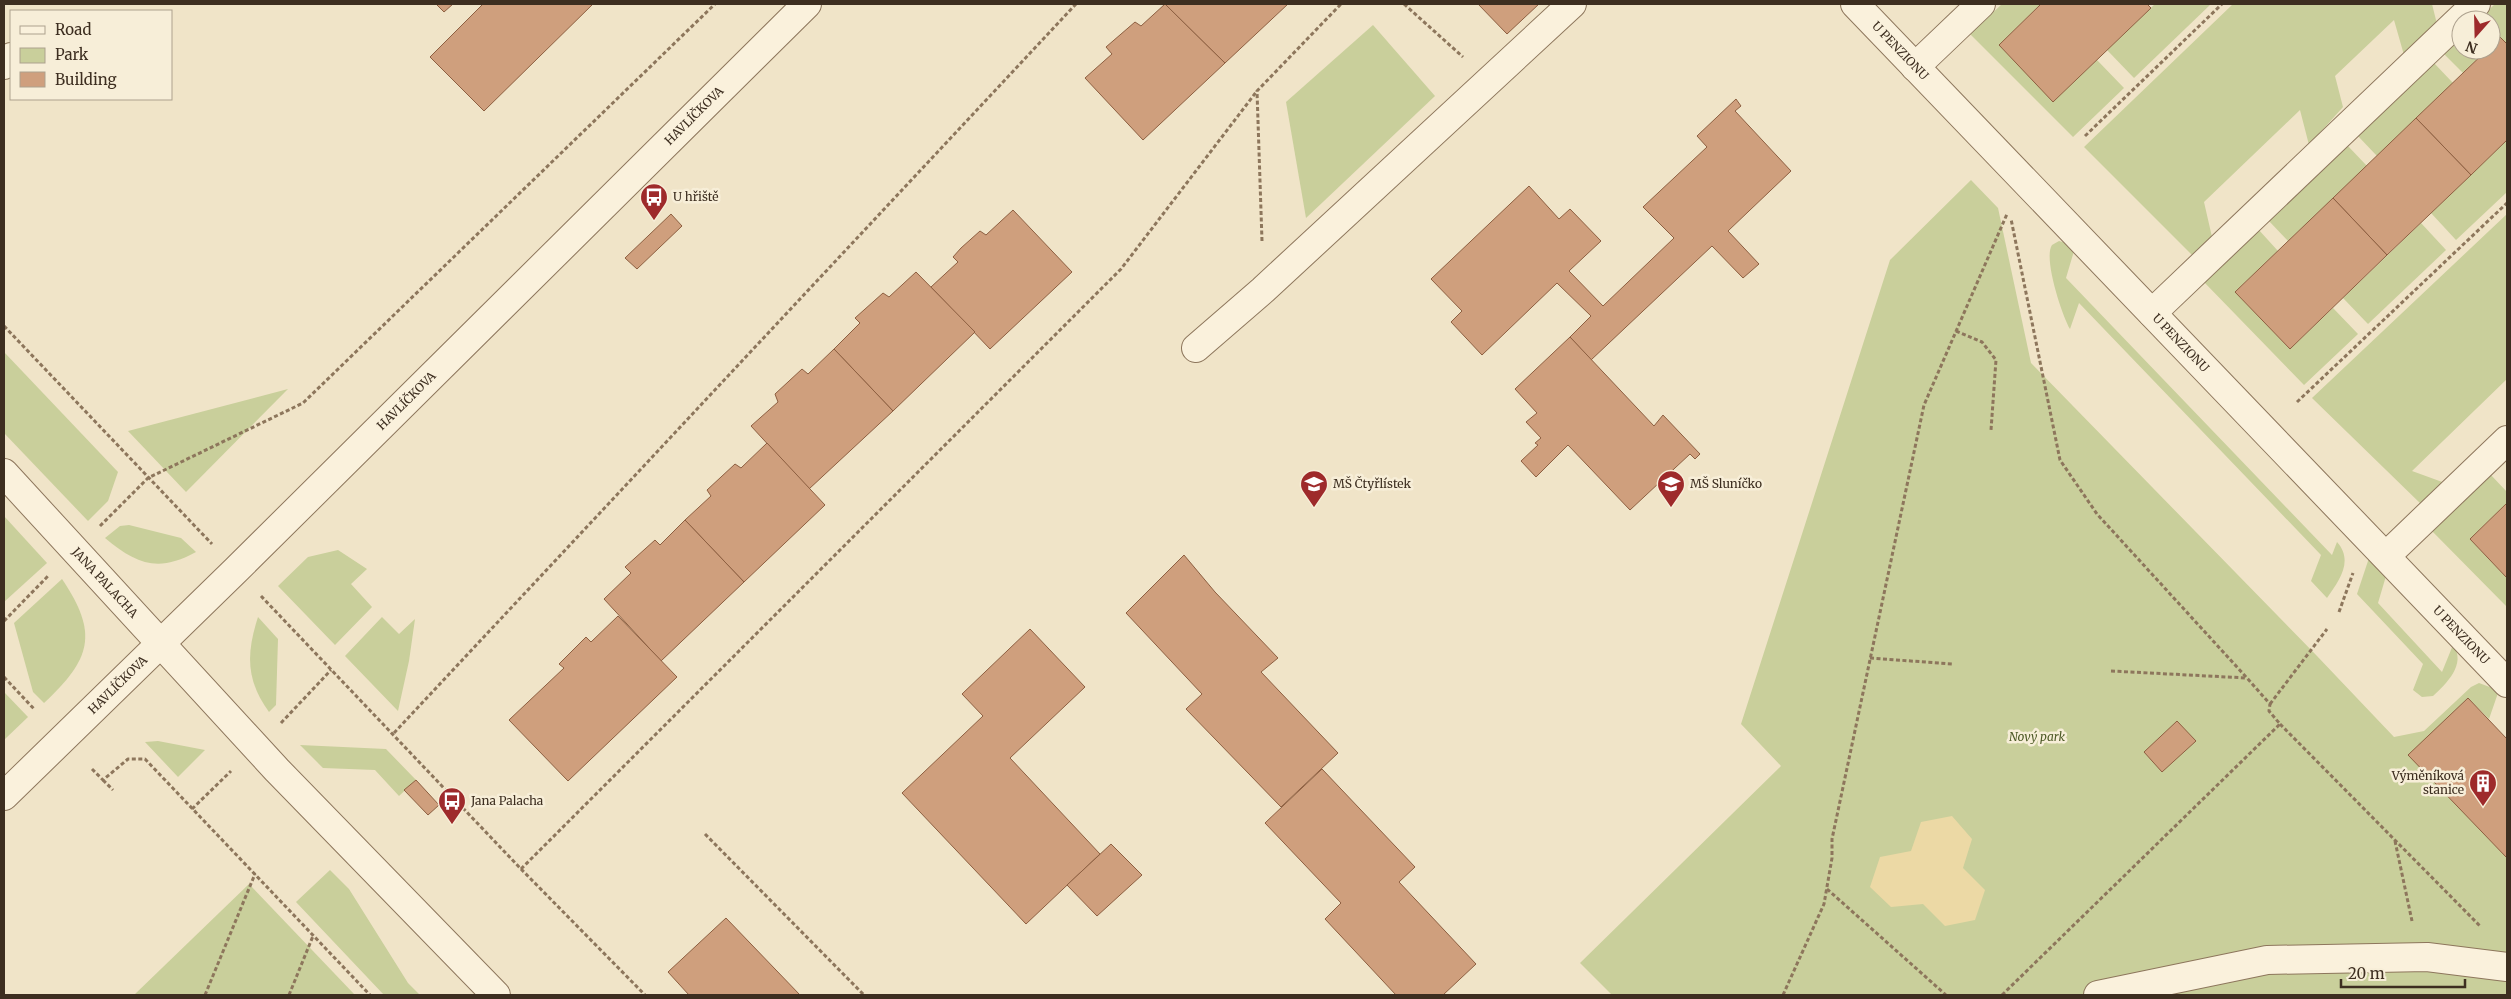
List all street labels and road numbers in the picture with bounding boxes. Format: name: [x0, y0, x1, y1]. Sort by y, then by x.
street label: U PENZIONU: [1869, 18, 1932, 83]
street label: HAVLÍČKOVA: [661, 83, 727, 148]
street label: U PENZIONU: [2149, 310, 2212, 375]
street label: HAVLÍČKOVA: [374, 368, 439, 433]
street label: JANA PALACHA: [68, 543, 142, 621]
street label: U PENZIONU: [2430, 603, 2493, 667]
street label: HAVLÍČKOVA: [85, 652, 151, 717]

